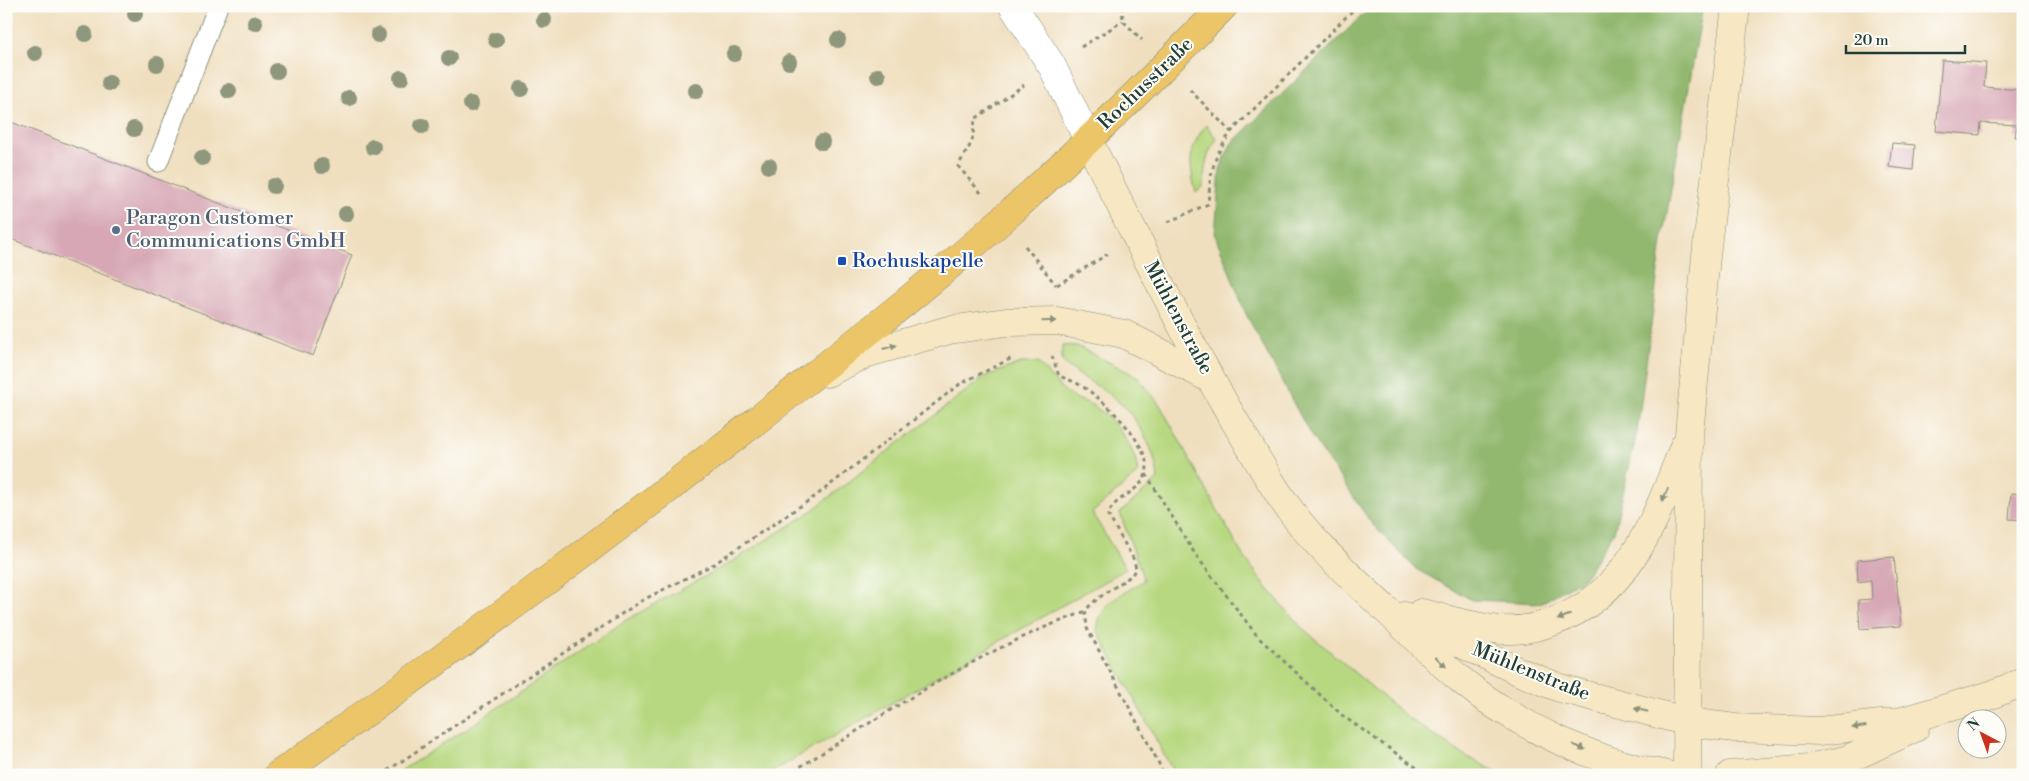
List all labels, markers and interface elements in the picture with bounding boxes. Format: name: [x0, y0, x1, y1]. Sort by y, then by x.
scale bar: [1846, 22, 1965, 54]
text: 20 m: [1854, 31, 1889, 50]
street label: Rochusstraße: [1093, 32, 1199, 136]
place label: Paragon Customer Communications GmbH: [126, 206, 346, 254]
marker: Paragon Customer Communications GmbH: [110, 224, 122, 236]
place label: Rochuskapelle: [852, 249, 984, 274]
marker: Rochuskapelle: [836, 255, 848, 267]
street label: Mühlenstraße: [1138, 257, 1218, 379]
one-way arrow: [1042, 317, 1058, 325]
one-way arrow: [882, 342, 897, 350]
one-way arrow: [1660, 488, 1668, 502]
one-way arrow: [1557, 614, 1571, 622]
street label: Mühlenstraße: [1468, 637, 1594, 707]
one-way arrow: [1435, 656, 1447, 668]
one-way arrow: [1633, 706, 1648, 714]
north arrow: [1956, 708, 2006, 758]
text: N: [1964, 715, 1984, 735]
one-way arrow: [1850, 723, 1866, 731]
one-way arrow: [1572, 743, 1587, 751]

